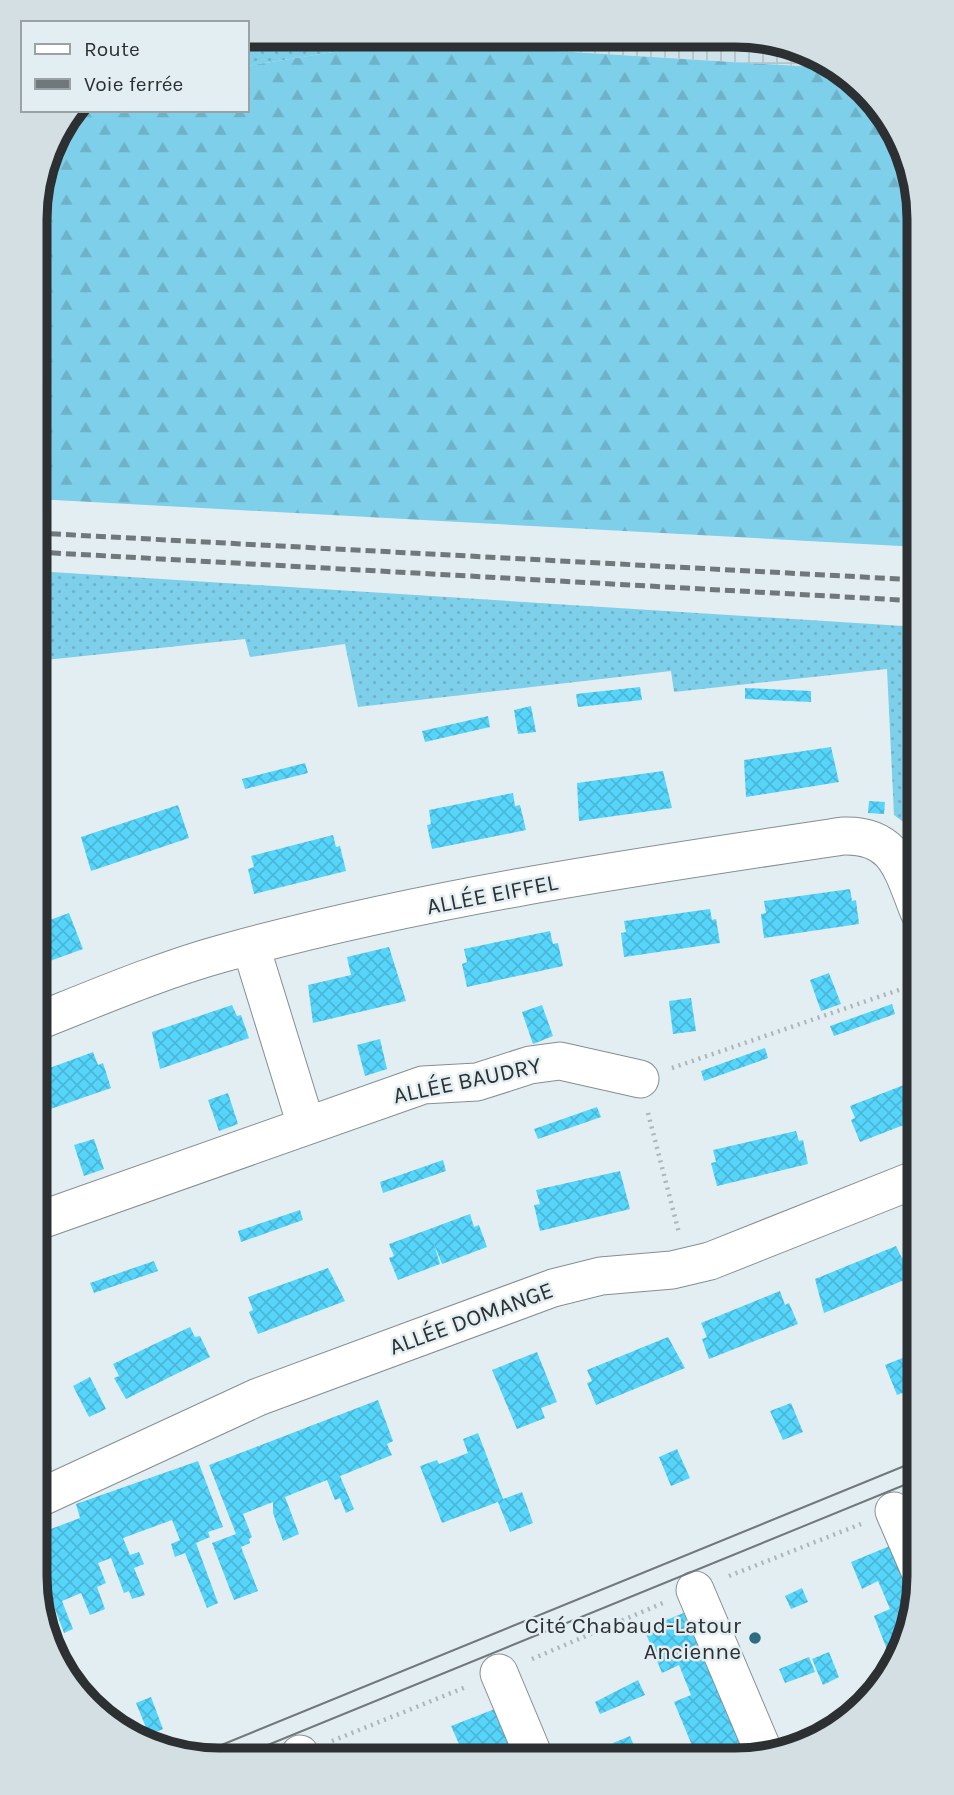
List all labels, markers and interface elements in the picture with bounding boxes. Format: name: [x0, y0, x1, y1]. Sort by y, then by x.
legend: [21, 21, 248, 112]
text: Route: [84, 37, 140, 61]
text: Voie ferrée: [84, 72, 183, 96]
street label: ALLÉE EIFFEL: [424, 868, 560, 920]
street label: ALLÉE BAUDRY: [391, 1052, 544, 1109]
street label: ALLÉE DOMANGE: [386, 1276, 557, 1361]
place label: Cité Chabaud-Latour Ancienne: [525, 1612, 742, 1665]
marker: Cité Chabaud-Latour Ancienne: [747, 1630, 763, 1646]

